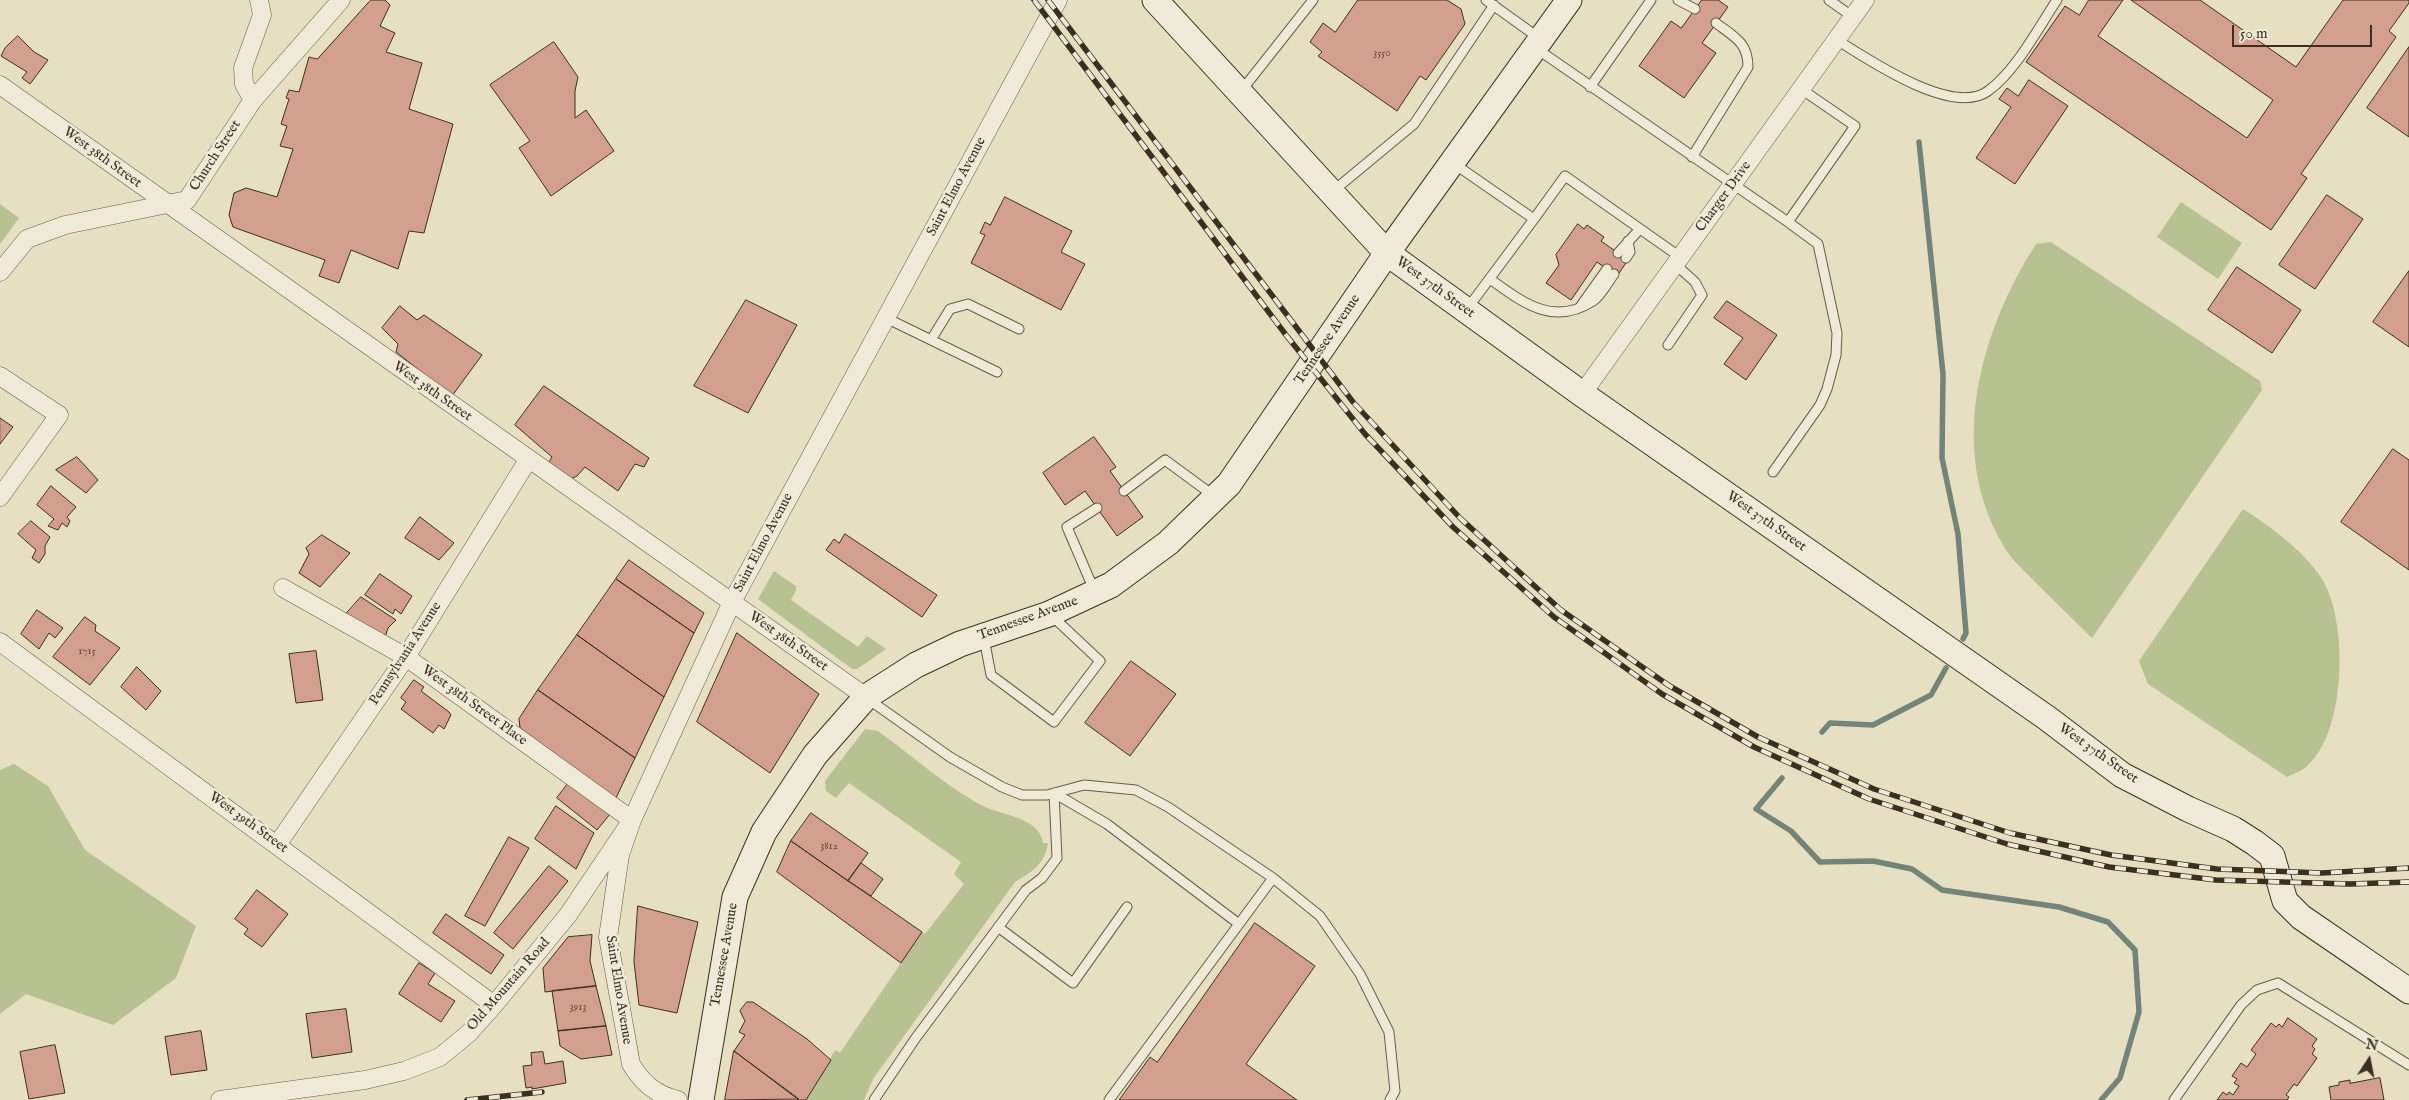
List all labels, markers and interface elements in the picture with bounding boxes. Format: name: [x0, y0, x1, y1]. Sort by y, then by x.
scale bar: [2234, 15, 2374, 47]
text: 50 m: [2240, 24, 2268, 43]
house number: 3550: [1373, 47, 1391, 61]
street label: Church Street: [187, 117, 245, 195]
street label: West 38th Street: [60, 124, 144, 192]
street label: Saint Elmo Avenue: [924, 135, 990, 239]
street label: Charger Drive: [1693, 158, 1755, 236]
street label: West 37th Street: [1392, 254, 1478, 322]
street label: Tennessee Avenue: [1292, 292, 1364, 388]
street label: West 38th Street: [389, 359, 475, 425]
street label: West 37th Street: [1723, 488, 1809, 556]
street label: Saint Elmo Avenue: [731, 491, 797, 595]
street label: Tennessee Avenue: [976, 593, 1080, 645]
street label: Pennsylvania Avenue: [366, 599, 446, 709]
street label: West 38th Street: [745, 609, 831, 675]
house number: 1715: [78, 645, 96, 659]
street label: West 38th Street Place: [418, 662, 530, 750]
street label: West 37th Street: [2055, 720, 2141, 788]
street label: West 39th Street: [205, 789, 291, 857]
house number: 3812: [820, 840, 838, 854]
street label: Tennessee Avenue: [708, 902, 742, 1008]
street label: Saint Elmo Avenue: [601, 934, 635, 1046]
street label: Old Mountain Road: [464, 935, 554, 1035]
house number: 3913: [569, 1001, 587, 1015]
north arrow: [2344, 1035, 2394, 1085]
text: N: [2364, 1035, 2380, 1055]

